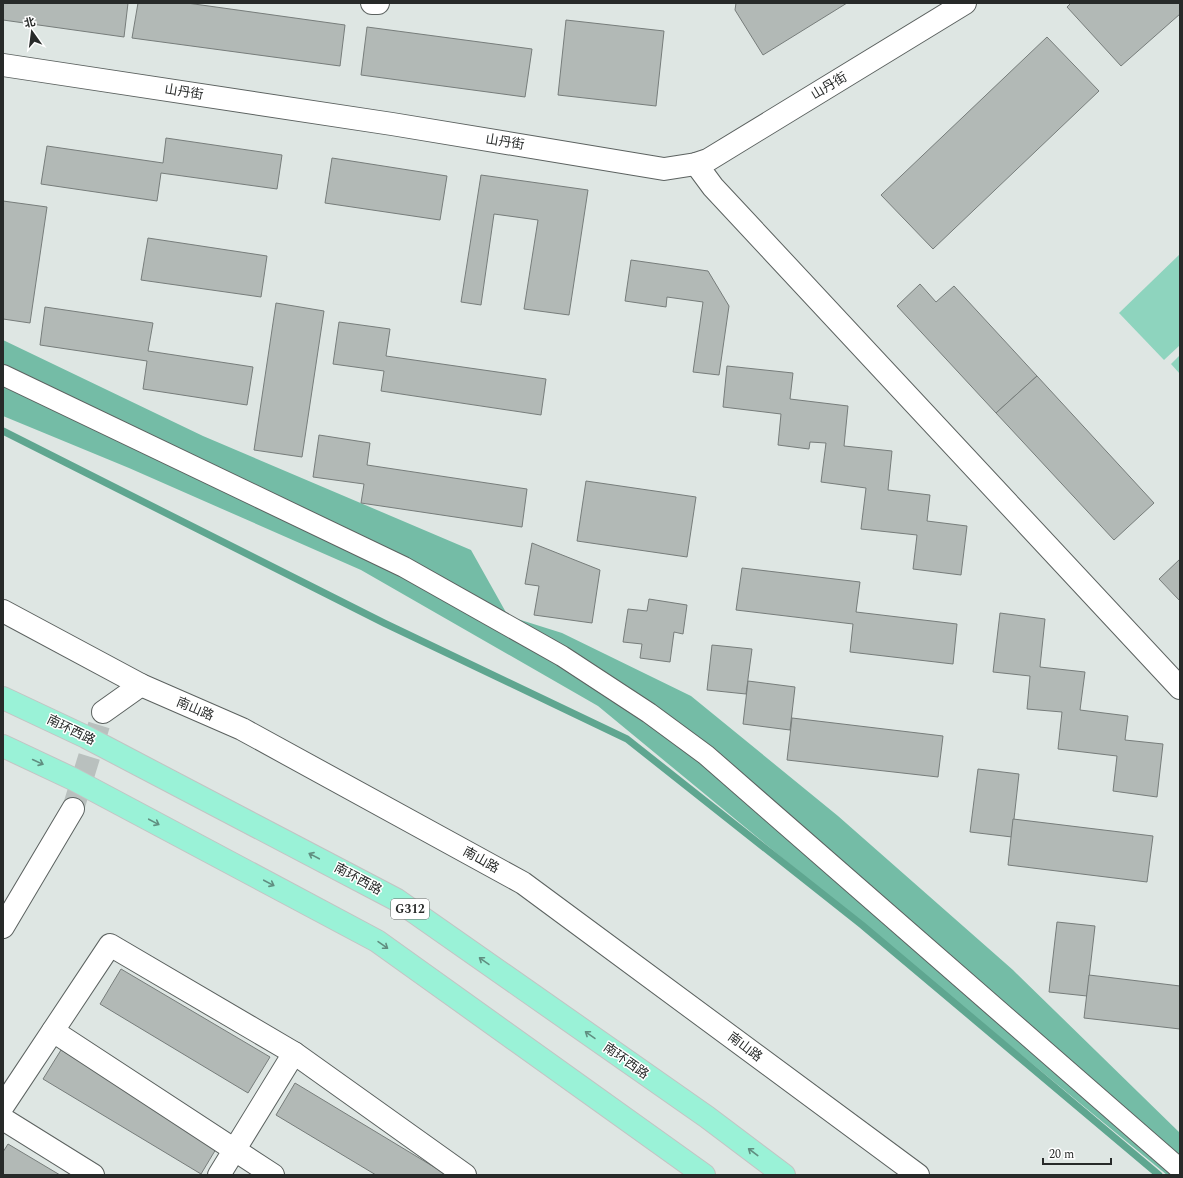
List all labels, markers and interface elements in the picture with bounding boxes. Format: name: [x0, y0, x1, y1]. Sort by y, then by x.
north arrow: [12, 12, 52, 52]
text: 北: [22, 13, 37, 32]
street label: 山丹街: [807, 67, 851, 105]
street label: 山丹街: [163, 79, 205, 105]
street label: 山丹街: [484, 129, 526, 155]
street label: 南山路: [173, 692, 217, 726]
street label: 南环西路: [43, 710, 99, 750]
one-way arrow: [32, 759, 44, 766]
one-way arrow: [148, 819, 160, 826]
street label: 南山路: [459, 842, 503, 878]
one-way arrow: [308, 852, 320, 859]
street label: 南环西路: [330, 858, 386, 900]
one-way arrow: [262, 880, 274, 887]
road number: G312: [391, 899, 429, 919]
one-way arrow: [377, 941, 388, 949]
one-way arrow: [478, 957, 489, 965]
street label: 南山路: [723, 1027, 767, 1067]
one-way arrow: [585, 1031, 596, 1039]
street label: 南环西路: [599, 1038, 653, 1084]
scale bar: [1043, 1140, 1111, 1166]
text: 20 m: [1049, 1145, 1074, 1164]
one-way arrow: [747, 1147, 758, 1156]

